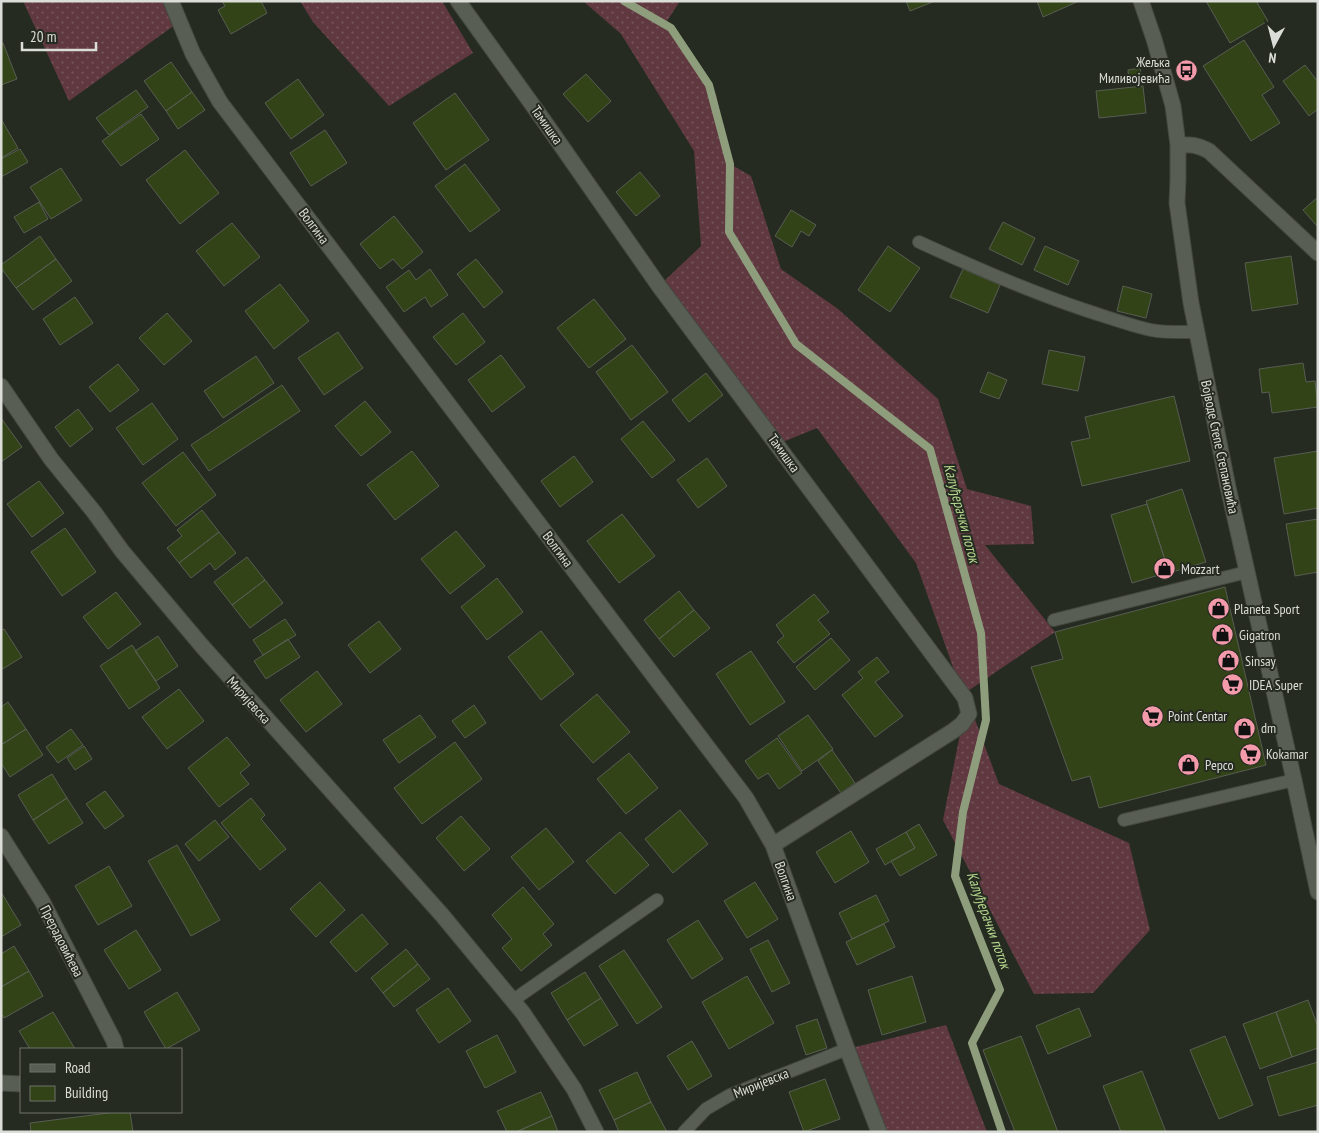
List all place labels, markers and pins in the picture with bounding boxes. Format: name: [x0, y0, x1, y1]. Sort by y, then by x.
place label: Жељка Миливојевића: [1099, 53, 1170, 87]
bus stop icon: Жељка Миливојевића: [1174, 58, 1198, 82]
shop icon: Mozzart: [1153, 557, 1177, 581]
place label: Mozzart: [1181, 560, 1220, 578]
shop icon: Planeta Sport: [1206, 597, 1230, 621]
place label: Planeta Sport: [1234, 600, 1300, 618]
shop icon: Gigatron: [1211, 623, 1235, 647]
place label: Gigatron: [1239, 626, 1280, 644]
shop icon: Sinsay: [1217, 649, 1241, 673]
place label: Sinsay: [1245, 652, 1277, 670]
supermarket icon: IDEA Super: [1221, 673, 1245, 697]
place label: IDEA Super: [1249, 676, 1303, 694]
supermarket icon: Point Centar: [1140, 704, 1164, 728]
place label: Point Centar: [1168, 707, 1227, 725]
shop icon: dm: [1233, 716, 1257, 740]
place label: dm: [1261, 719, 1276, 737]
supermarket icon: Kokamar: [1238, 742, 1262, 766]
place label: Kokamar: [1266, 745, 1308, 763]
shop icon: Pepco: [1177, 753, 1201, 777]
place label: Pepco: [1205, 756, 1234, 774]

